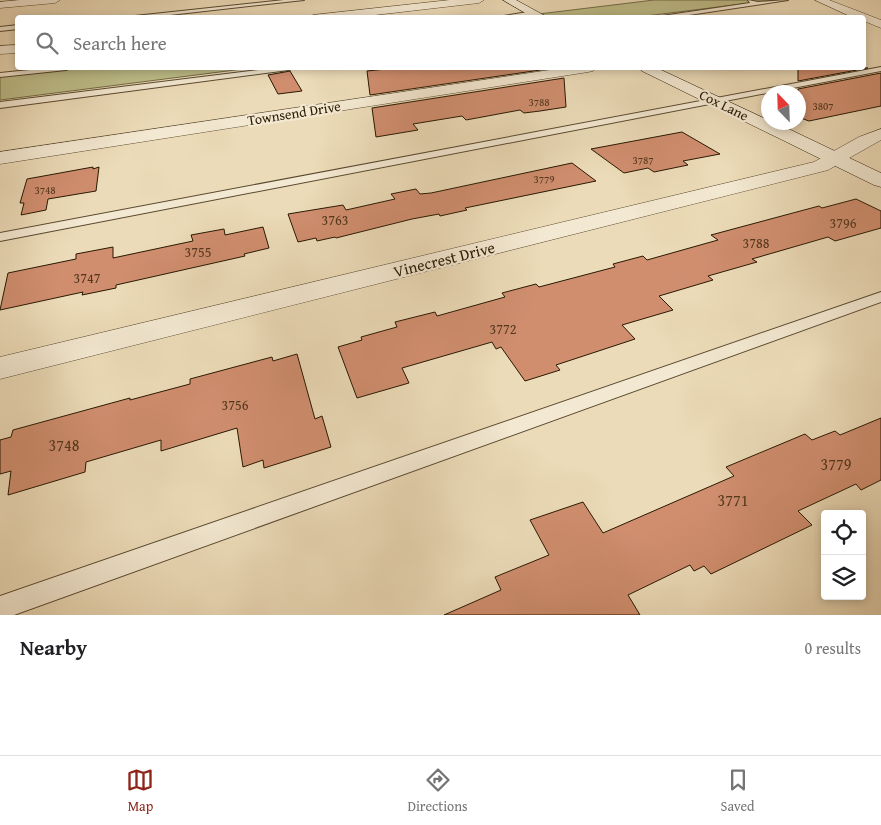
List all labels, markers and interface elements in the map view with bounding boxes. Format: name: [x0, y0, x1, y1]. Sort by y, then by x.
search box: [15, 15, 866, 70]
icon: search: [33, 29, 61, 57]
text: Search here: [73, 29, 167, 57]
street label: Cox Lane: [696, 84, 752, 126]
north arrow: [761, 85, 806, 130]
house number: 3788: [528, 94, 550, 110]
street label: Townsend Drive: [246, 96, 342, 130]
house number: 3807: [812, 98, 834, 114]
house number: 3787: [632, 152, 654, 168]
house number: 3779: [533, 171, 555, 187]
house number: 3748: [34, 182, 56, 198]
house number: 3763: [322, 210, 348, 230]
house number: 3796: [830, 213, 857, 233]
house number: 3788: [743, 233, 770, 253]
street label: Vinecrest Drive: [391, 235, 497, 283]
house number: 3755: [185, 242, 211, 262]
house number: 3747: [74, 268, 101, 288]
house number: 3772: [490, 319, 516, 339]
house number: 3756: [222, 395, 249, 415]
house number: 3748: [49, 433, 80, 457]
house number: 3779: [821, 452, 852, 476]
house number: 3771: [718, 488, 748, 512]
map controls: [821, 510, 866, 600]
button: locate: [821, 510, 866, 555]
button: layers: [821, 555, 866, 600]
text: Nearby: [20, 632, 87, 663]
text: 0 results: [804, 636, 861, 660]
tab: Map: [126, 766, 154, 816]
tab: Directions: [407, 766, 468, 816]
tab: Saved: [721, 766, 755, 816]

